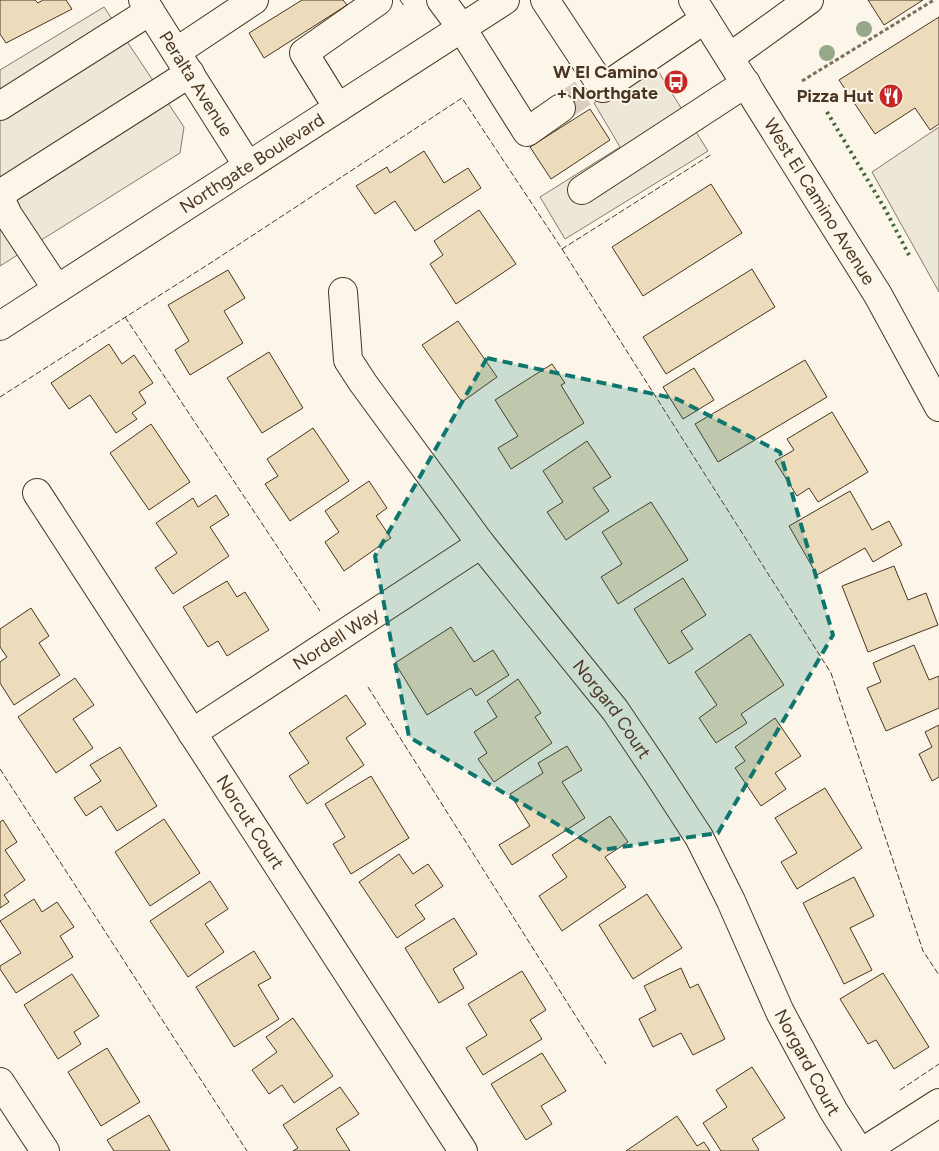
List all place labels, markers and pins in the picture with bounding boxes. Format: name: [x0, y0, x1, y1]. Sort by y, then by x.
place label: W El Camino + Northgate: [553, 61, 658, 104]
bus stop icon: W El Camino + Northgate: [663, 69, 689, 95]
restaurant icon: Pizza Hut: [878, 83, 904, 109]
place label: Pizza Hut: [796, 85, 874, 107]

